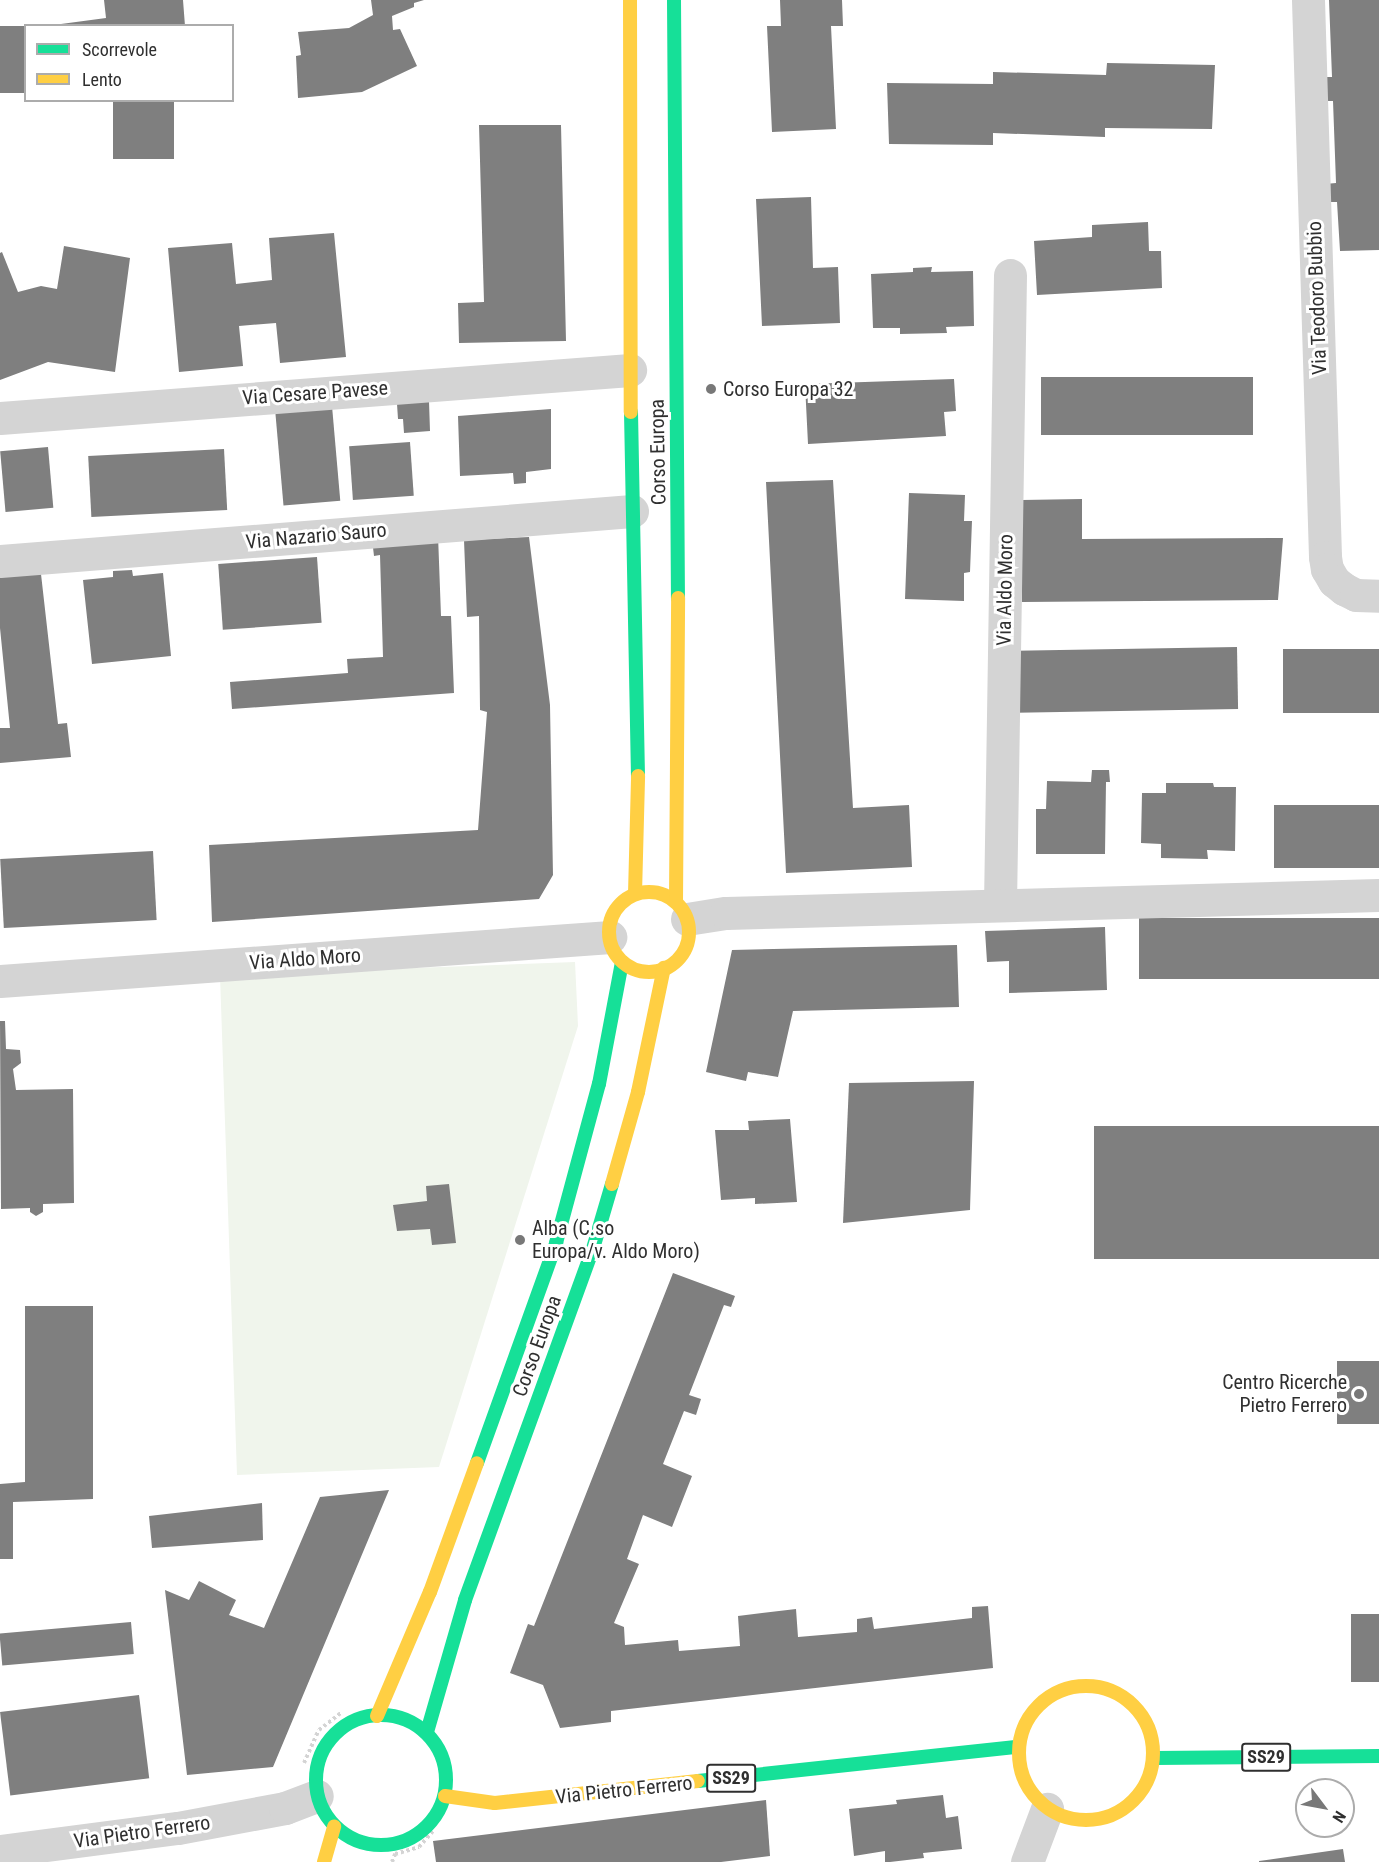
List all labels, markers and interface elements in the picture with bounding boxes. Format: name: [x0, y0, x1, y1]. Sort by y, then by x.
legend: [24, 24, 234, 102]
text: Scorrevole: [82, 39, 157, 60]
text: Lento: [82, 69, 122, 90]
street label: Via Teodoro Bubbio: [1302, 220, 1332, 376]
street label: Via Cesare Pavese: [241, 376, 389, 410]
place label: Corso Europa 32: [723, 377, 853, 401]
marker: Corso Europa 32: [704, 382, 718, 396]
street label: Corso Europa: [645, 399, 671, 505]
street label: Via Nazario Sauro: [245, 518, 387, 554]
street label: Via Aldo Moro: [992, 534, 1018, 646]
street label: Via Aldo Moro: [248, 943, 362, 975]
place label: Alba (C.so Europa/v. Aldo Moro): [532, 1216, 700, 1263]
marker: Alba (C.so Europa/v. Aldo Moro): [513, 1233, 527, 1247]
street label: Corso Europa: [508, 1292, 566, 1400]
place label: Centro Ricerche Pietro Ferrero: [1222, 1370, 1347, 1417]
marker: Centro Ricerche Pietro Ferrero: [1352, 1387, 1366, 1401]
road number: SS29: [1240, 1742, 1292, 1772]
road number: SS29: [706, 1763, 756, 1793]
street label: Via Pietro Ferrero: [554, 1771, 694, 1809]
north arrow: [1295, 1778, 1355, 1838]
text: N: [1328, 1808, 1350, 1826]
street label: Via Pietro Ferrero: [72, 1811, 212, 1853]

